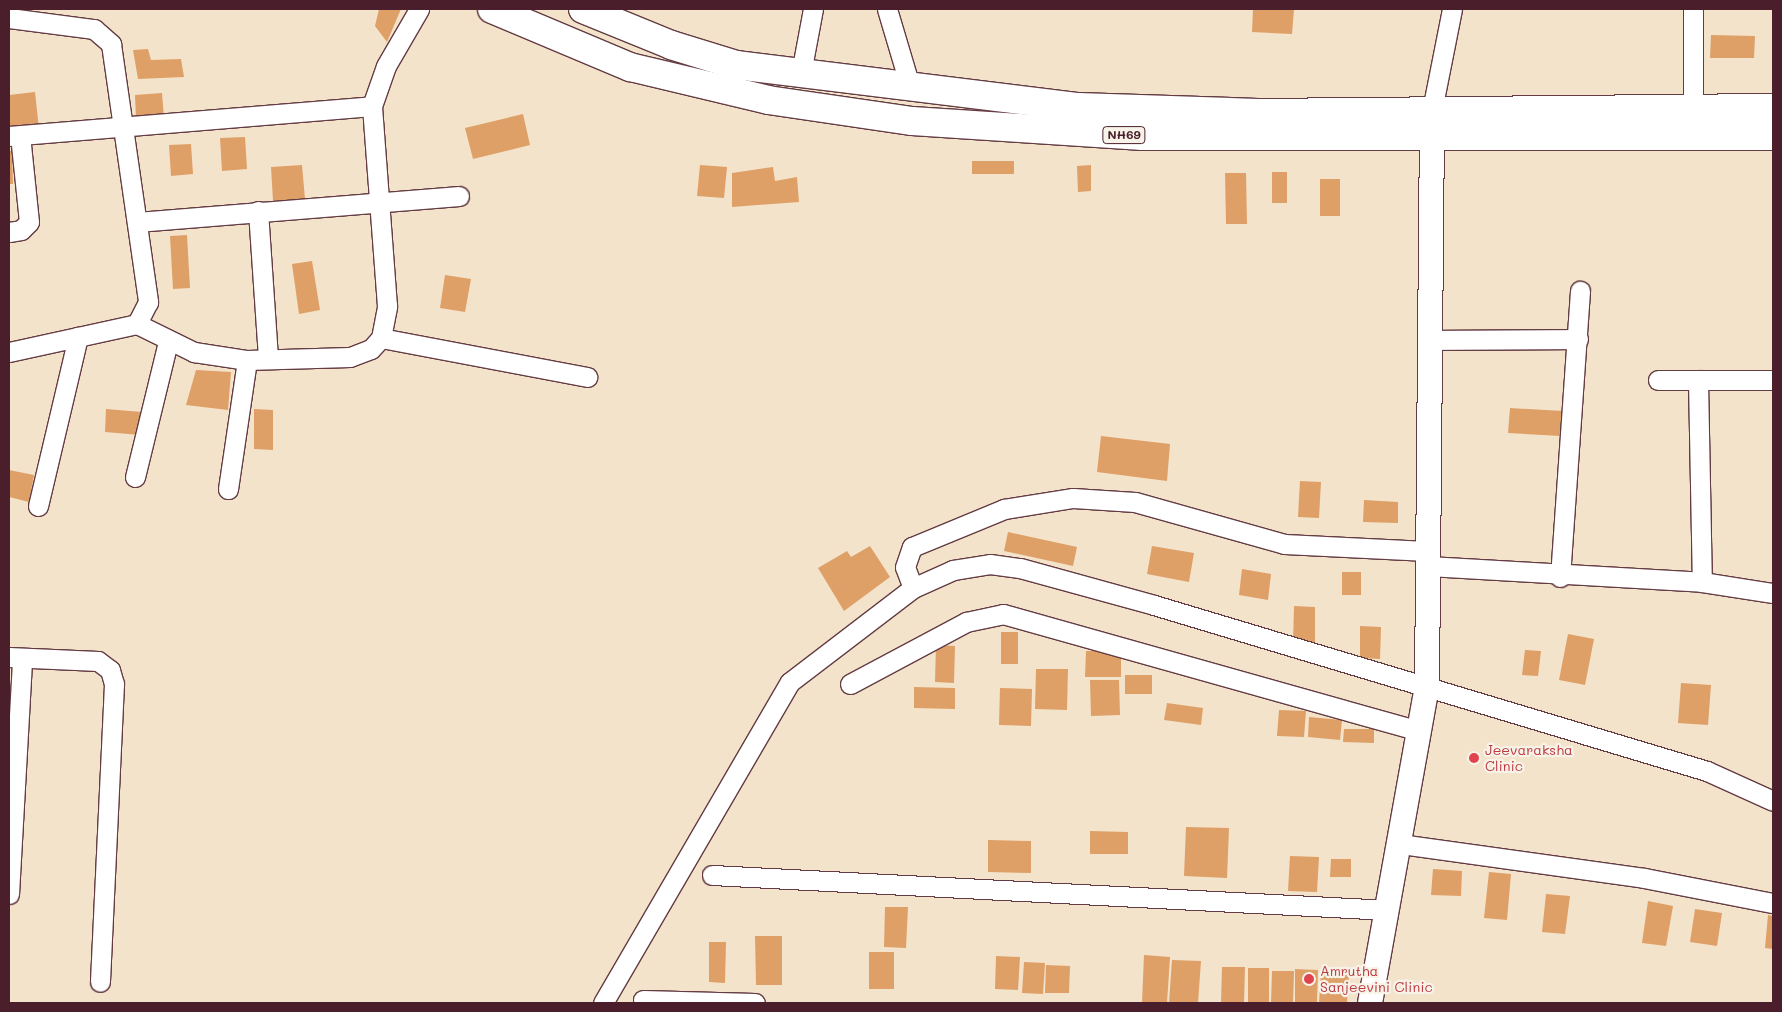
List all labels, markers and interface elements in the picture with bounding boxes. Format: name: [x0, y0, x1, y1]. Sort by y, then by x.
road number: NH69: [1102, 126, 1146, 144]
place label: Jeevaraksha Clinic: [1485, 742, 1573, 774]
marker: Jeevaraksha Clinic: [1467, 751, 1481, 765]
place label: Amrutha Sanjeevini Clinic: [1320, 963, 1433, 996]
marker: Amrutha Sanjeevini Clinic: [1302, 972, 1316, 986]

